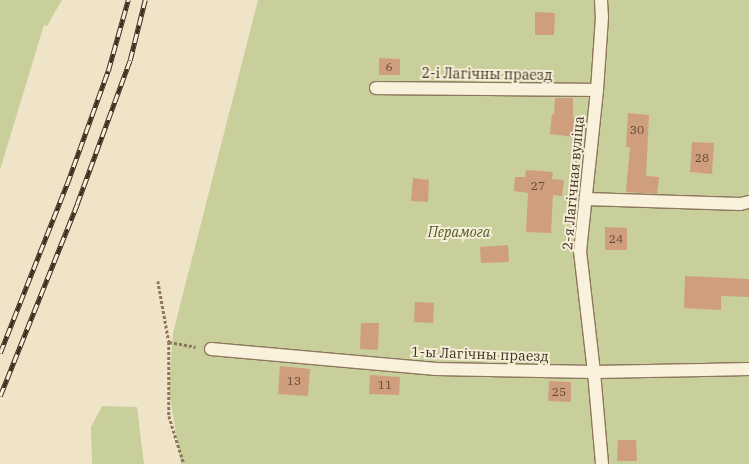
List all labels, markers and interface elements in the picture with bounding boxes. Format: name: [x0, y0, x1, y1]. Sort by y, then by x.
house number: 6: [385, 60, 393, 74]
street label: 2-і Лагічны праезд: [421, 64, 553, 84]
street label: 2-я Лагічная вуліца: [559, 115, 587, 251]
house number: 30: [630, 123, 644, 137]
house number: 28: [695, 151, 709, 165]
house number: 27: [531, 179, 545, 193]
park label: Перамога: [428, 224, 490, 240]
house number: 24: [609, 232, 623, 246]
street label: 1-ы Лагічны праезд: [411, 343, 549, 365]
house number: 13: [287, 374, 301, 388]
house number: 11: [378, 378, 392, 392]
house number: 25: [552, 385, 566, 399]

